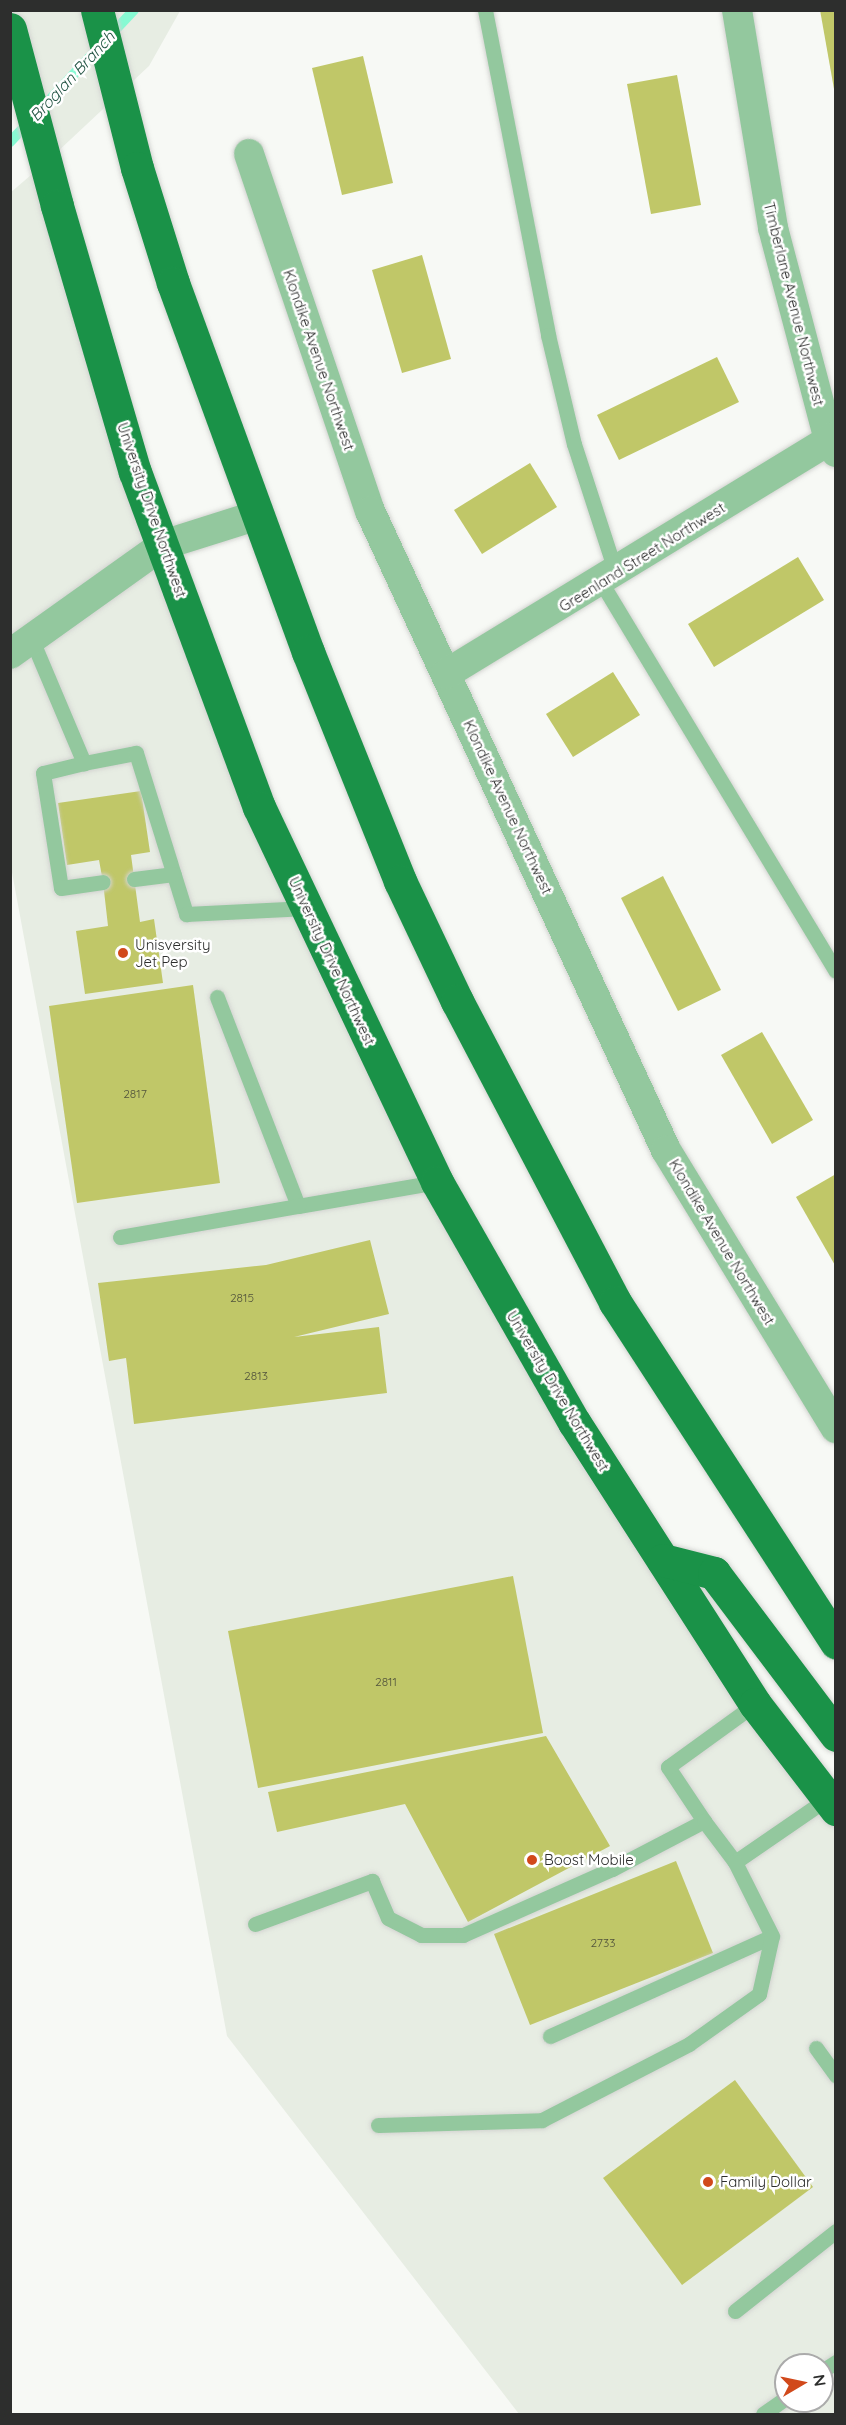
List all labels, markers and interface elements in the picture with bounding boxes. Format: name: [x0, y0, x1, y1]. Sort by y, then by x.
water label: Broglan Branch: [26, 27, 118, 125]
street label: Timberlane Avenue Northwest: [760, 200, 828, 408]
street label: Klondike Avenue Northwest: [280, 267, 358, 453]
street label: University Drive Northwest: [114, 420, 190, 600]
street label: Greenland Street Northwest: [556, 498, 728, 616]
street label: Klondike Avenue Northwest: [460, 717, 556, 897]
street label: University Drive Northwest: [285, 874, 379, 1048]
place label: Unisversity Jet Pep: [135, 935, 211, 970]
marker: Unisversity Jet Pep: [116, 946, 130, 960]
house number: 2817: [123, 1087, 147, 1101]
street label: Klondike Avenue Northwest: [665, 1156, 779, 1328]
house number: 2815: [230, 1291, 254, 1305]
street label: University Drive Northwest: [503, 1307, 613, 1475]
house number: 2813: [244, 1369, 268, 1383]
house number: 2811: [375, 1675, 397, 1689]
place label: Boost Mobile: [544, 1851, 634, 1869]
marker: Boost Mobile: [525, 1853, 539, 1867]
house number: 2733: [590, 1936, 616, 1950]
place label: Family Dollar: [720, 2173, 812, 2191]
marker: Family Dollar: [701, 2175, 715, 2189]
north arrow: [774, 2353, 834, 2413]
text: N: [809, 2373, 831, 2388]

